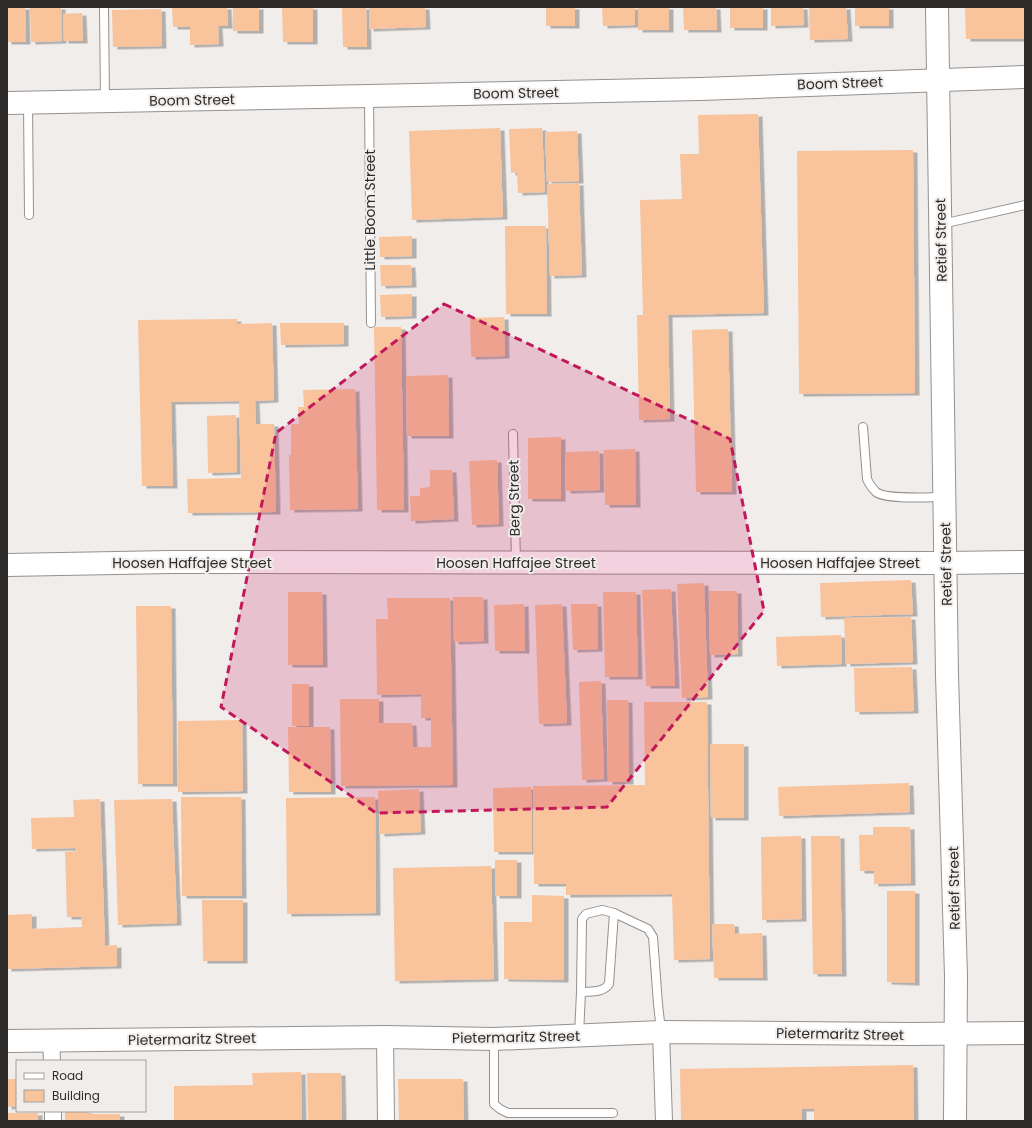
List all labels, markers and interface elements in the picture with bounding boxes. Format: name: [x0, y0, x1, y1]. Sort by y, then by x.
street label: Boom Street: [797, 72, 883, 94]
street label: Boom Street: [473, 82, 559, 104]
street label: Boom Street: [149, 89, 235, 111]
street label: Little Boom Street: [360, 149, 380, 271]
street label: Retief Street: [930, 198, 952, 282]
street label: Berg Street: [503, 459, 525, 537]
street label: Retief Street: [935, 522, 957, 606]
street label: Hoosen Haffajee Street: [112, 553, 272, 573]
street label: Hoosen Haffajee Street: [436, 553, 596, 573]
street label: Hoosen Haffajee Street: [760, 553, 920, 573]
street label: Retief Street: [943, 846, 965, 930]
street label: Pietermaritz Street: [776, 1023, 904, 1045]
street label: Pietermaritz Street: [452, 1026, 580, 1048]
street label: Pietermaritz Street: [128, 1028, 256, 1050]
legend: [16, 1060, 146, 1112]
text: Road: [52, 1067, 83, 1084]
text: Building: [52, 1087, 100, 1104]

